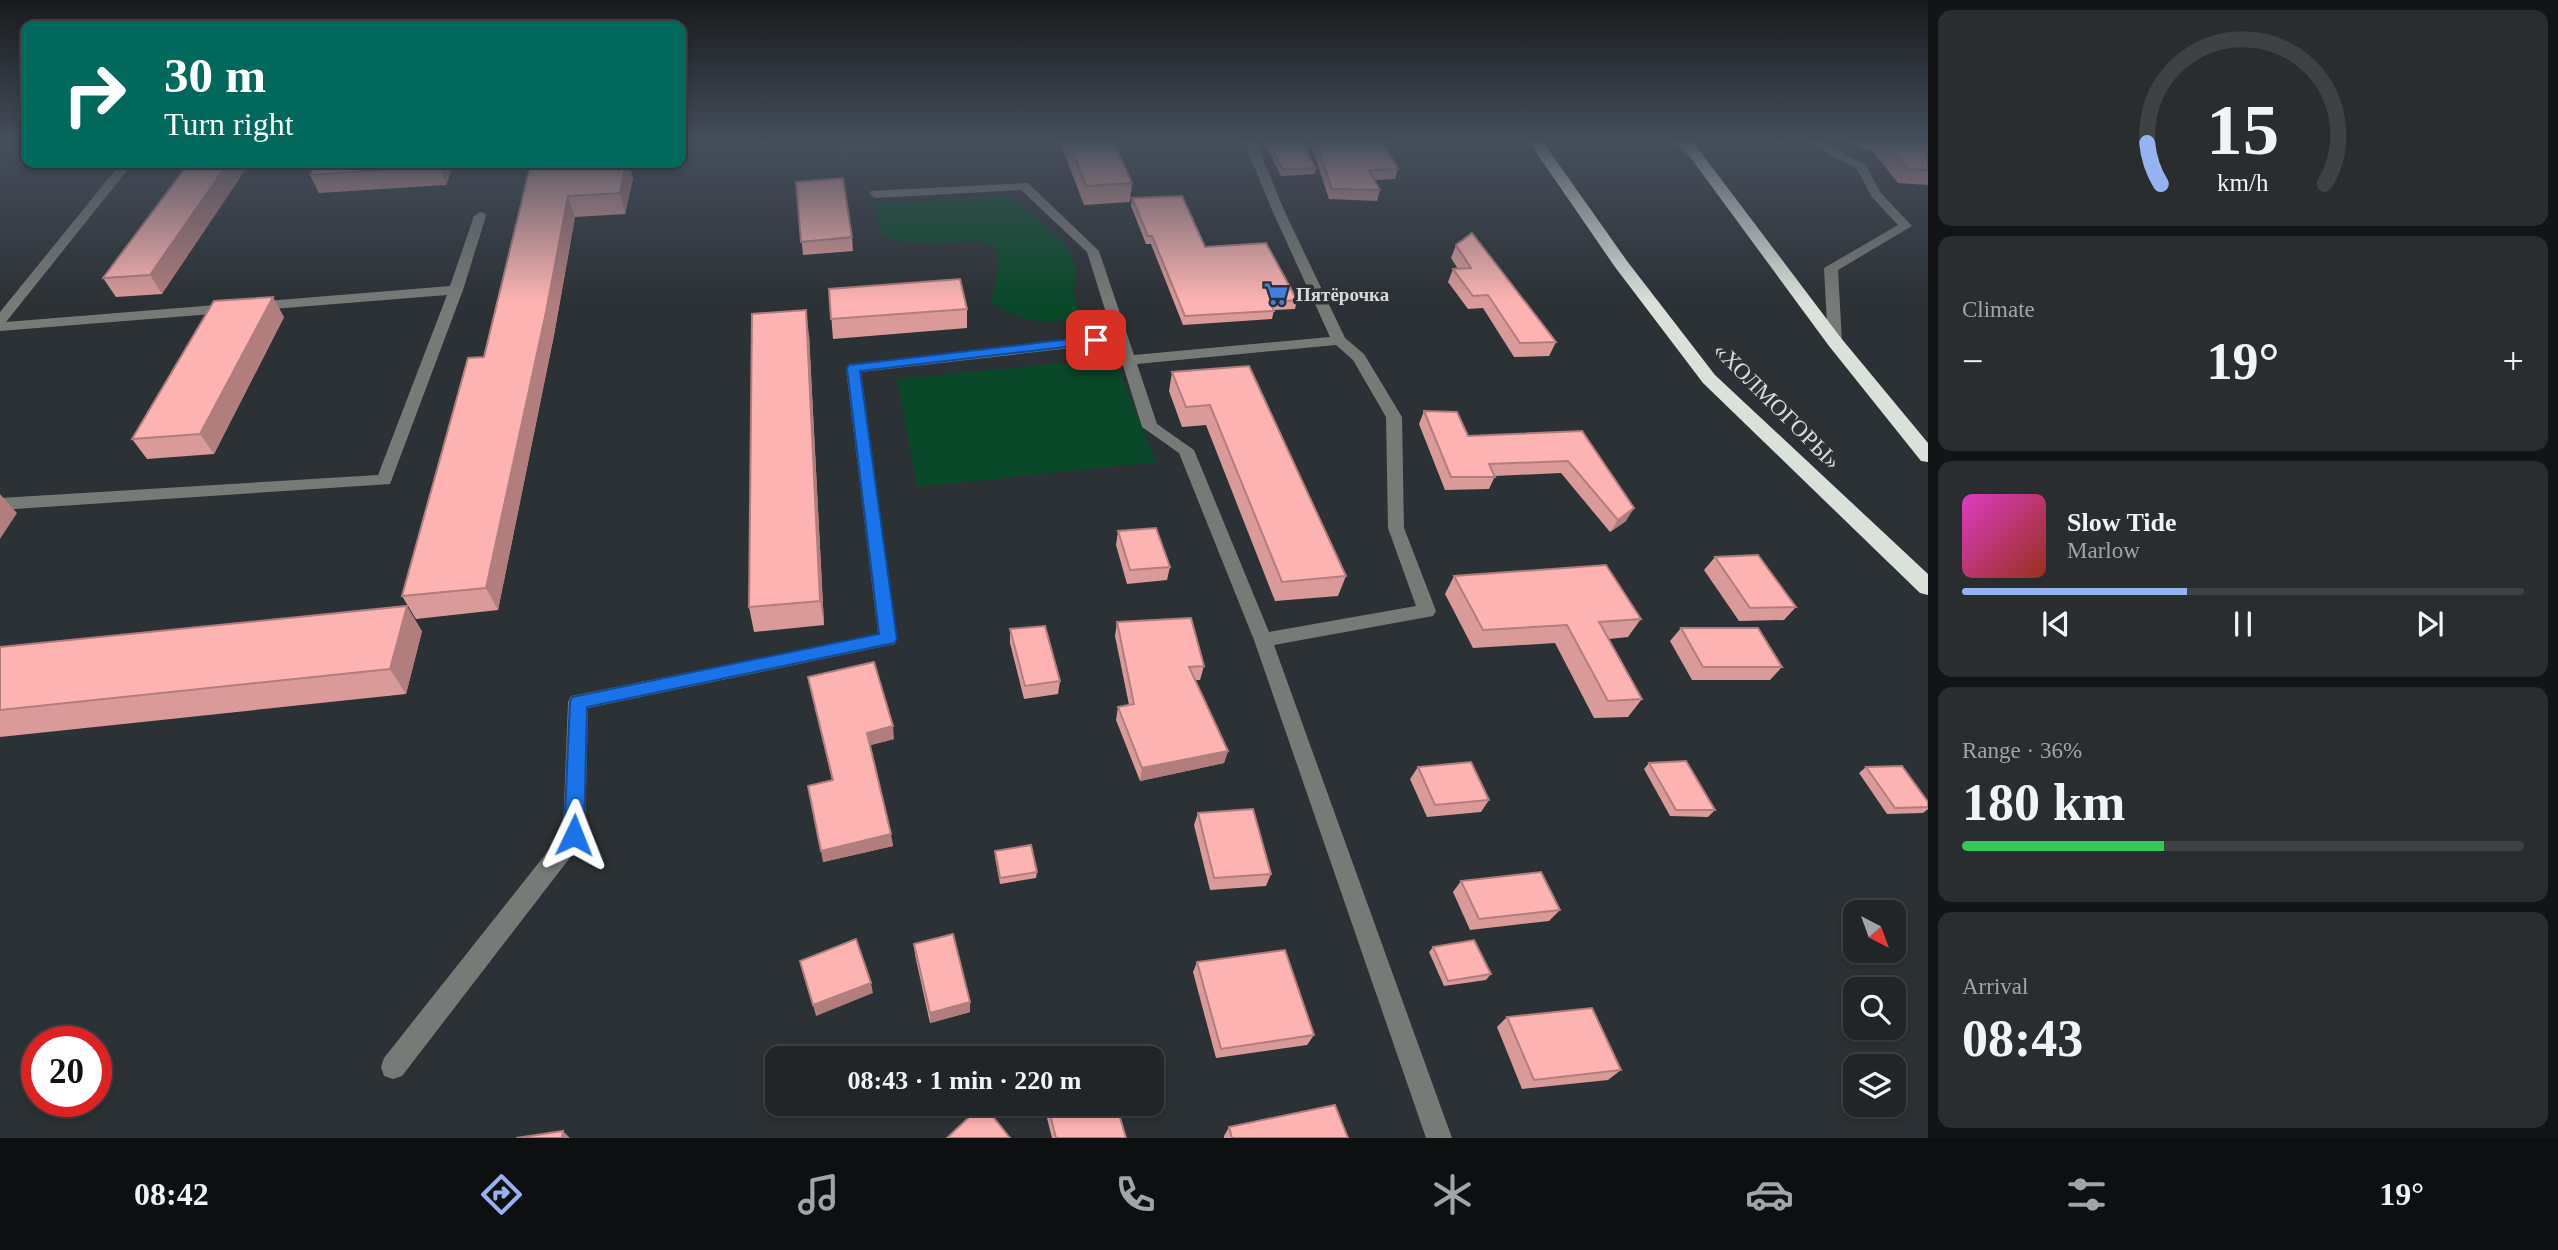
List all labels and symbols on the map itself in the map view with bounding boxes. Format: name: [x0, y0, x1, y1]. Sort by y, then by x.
supermarket icon: Пятёрочка: [1262, 280, 1290, 308]
place label: Пятёрочка: [1296, 284, 1390, 305]
pin: [1066, 310, 1126, 370]
street label: «ХОЛМОГОРЫ»: [1708, 337, 1846, 475]
position arrow: [537, 798, 611, 872]
north arrow: [1843, 900, 1906, 962]
speed limit sign: 20: [21, 1026, 112, 1117]

